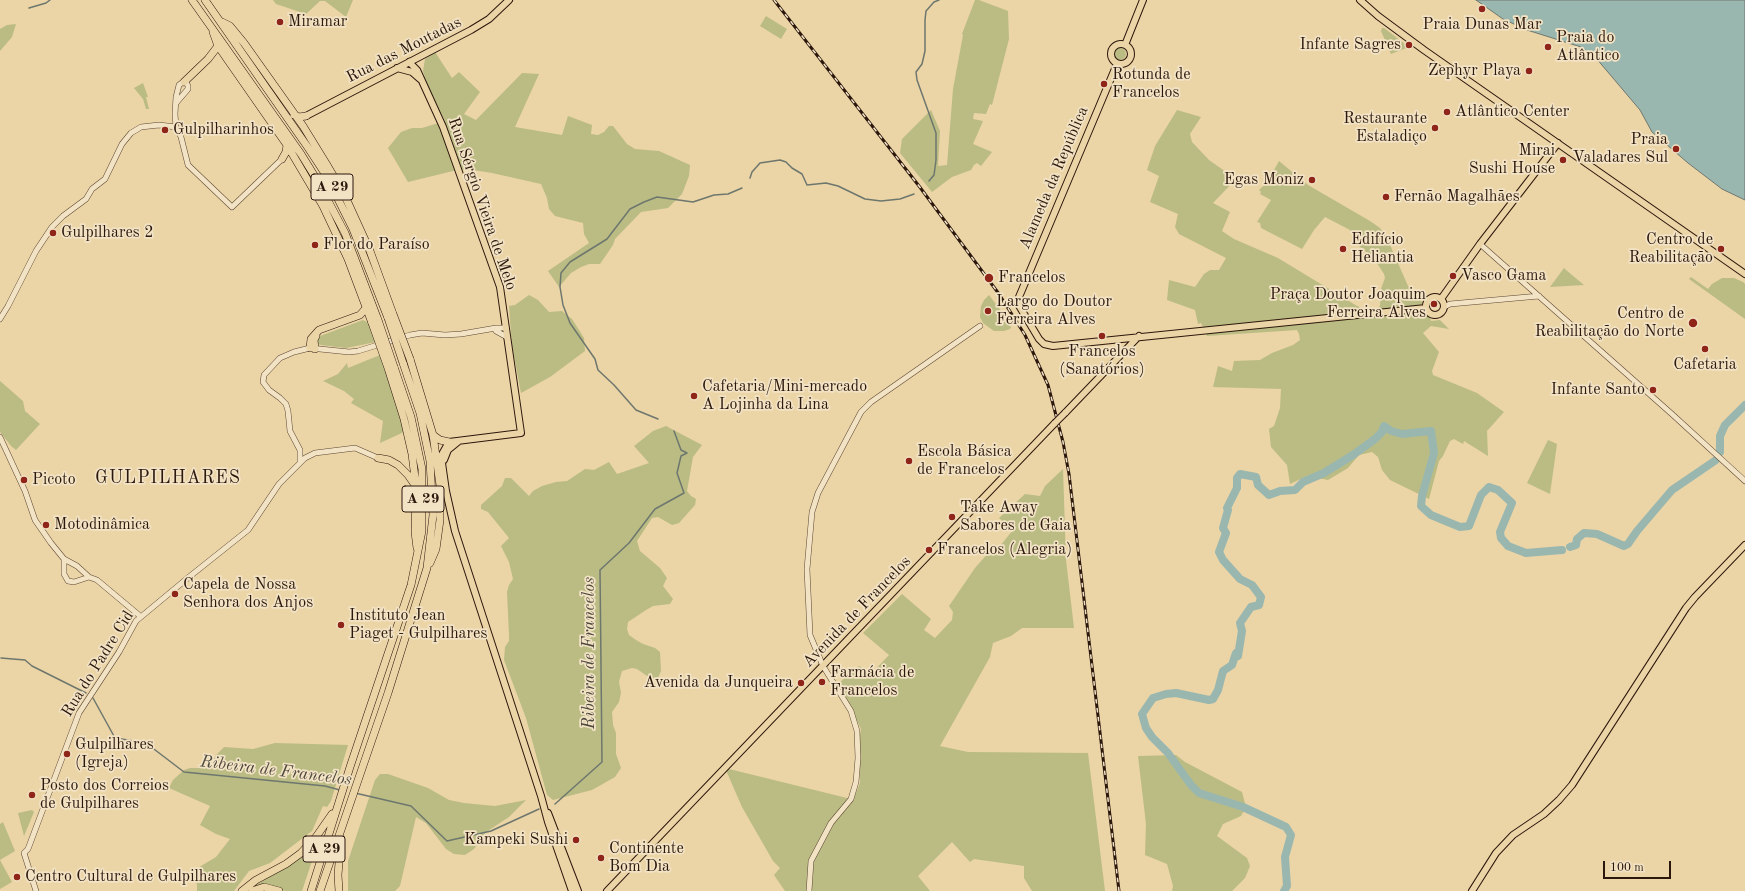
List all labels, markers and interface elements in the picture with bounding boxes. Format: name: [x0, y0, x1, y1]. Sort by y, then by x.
marker: Praia Dunas Mar: [1477, 4, 1487, 14]
place label: Miramar: [288, 12, 347, 32]
street label: Rua das Moutadas: [343, 13, 465, 87]
place label: Praia Dunas Mar: [1423, 15, 1541, 35]
marker: Miramar: [275, 17, 285, 27]
place label: Praia do Atlântico: [1556, 28, 1620, 66]
place label: Infante Sagres: [1299, 35, 1401, 55]
marker: Infante Sagres: [1404, 40, 1414, 50]
marker: Praia do Atlântico: [1543, 42, 1553, 52]
place label: Zephyr Playa: [1428, 61, 1521, 81]
place label: Rotunda de Francelos: [1112, 65, 1191, 103]
marker: Zephyr Playa: [1524, 66, 1534, 76]
marker: Rotunda de Francelos: [1099, 79, 1109, 89]
place label: Atlântico Center: [1455, 102, 1569, 122]
street label: Alameda da República: [1015, 104, 1093, 252]
marker: Atlântico Center: [1442, 107, 1452, 117]
place label: Restaurante Estaladiço: [1343, 109, 1427, 147]
street label: Rua Sérgio Vieira de Melo: [443, 115, 521, 293]
place label: Gulpilharinhos: [173, 120, 274, 140]
marker: Restaurante Estaladiço: [1430, 123, 1440, 133]
marker: Gulpilharinhos: [160, 125, 170, 135]
place label: Praia Valadares Sul: [1572, 130, 1668, 168]
place label: Mirai Sushi House: [1469, 141, 1555, 179]
marker: Praia Valadares Sul: [1671, 144, 1681, 154]
marker: Mirai Sushi House: [1558, 155, 1568, 165]
place label: Egas Moniz: [1224, 170, 1304, 190]
road number: A 29: [311, 174, 353, 200]
marker: Egas Moniz: [1307, 175, 1317, 185]
place label: Fernão Magalhães: [1394, 187, 1520, 207]
marker: Fernão Magalhães: [1381, 192, 1391, 202]
place label: Gulpilhares 2: [61, 223, 154, 243]
marker: Gulpilhares 2: [48, 228, 58, 238]
place label: Edifício Heliantia: [1351, 230, 1414, 268]
place label: Centro de Reabilitação: [1629, 230, 1713, 268]
place label: Flor do Paraíso: [323, 235, 430, 255]
marker: Flor do Paraíso: [310, 240, 320, 250]
marker: Edifício Heliantia: [1338, 244, 1348, 254]
marker: Centro de Reabilitação: [1716, 244, 1726, 254]
place label: Vasco Gama: [1461, 266, 1546, 286]
place label: Francelos: [998, 268, 1065, 288]
marker: Vasco Gama: [1448, 271, 1458, 281]
marker: Francelos: [983, 272, 995, 284]
place label: Praça Doutor Joaquim Ferreira Alves: [1270, 285, 1426, 323]
place label: Largo do Doutor Ferreira Alves: [996, 292, 1112, 330]
marker: Praça Doutor Joaquim Ferreira Alves: [1429, 299, 1439, 309]
place label: Centro de Reabilitação do Norte: [1535, 304, 1684, 342]
marker: Largo do Doutor Ferreira Alves: [983, 306, 993, 316]
marker: Centro de Reabilitação do Norte: [1687, 317, 1699, 329]
marker: Francelos (Sanatórios): [1097, 331, 1107, 341]
place label: Francelos (Sanatórios): [1059, 342, 1145, 380]
marker: Cafetaria: [1700, 344, 1710, 354]
place label: Cafetaria: [1673, 355, 1737, 375]
place label: Cafetaria/Mini-mercado A Lojinha da Lina: [702, 377, 867, 415]
place label: Infante Santo: [1551, 380, 1645, 400]
marker: Infante Santo: [1648, 385, 1658, 395]
marker: Cafetaria/Mini-mercado A Lojinha da Lina: [689, 391, 699, 401]
place label: Escola Básica de Francelos: [917, 442, 1012, 480]
marker: Escola Básica de Francelos: [904, 456, 914, 466]
district label: GULPILHARES: [95, 467, 241, 489]
place label: Picoto: [32, 470, 76, 490]
marker: Picoto: [19, 475, 29, 485]
road number: A 29: [402, 486, 444, 512]
place label: Take Away Sabores de Gaia: [960, 498, 1071, 536]
marker: Take Away Sabores de Gaia: [947, 512, 957, 522]
place label: Motodinâmica: [54, 515, 150, 535]
marker: Motodinâmica: [41, 520, 51, 530]
place label: Francelos (Alegria): [937, 540, 1072, 560]
marker: Francelos (Alegria): [924, 545, 934, 555]
street label: Avenida de Francelos: [799, 552, 915, 672]
place label: Capela de Nossa Senhora dos Anjos: [183, 575, 313, 613]
water label: Ribeira de Francelos: [580, 577, 600, 729]
marker: Capela de Nossa Senhora dos Anjos: [170, 589, 180, 599]
place label: Instituto Jean Piaget - Gulpilhares: [349, 606, 487, 644]
street label: Rua do Padre Cid: [58, 607, 138, 721]
marker: Instituto Jean Piaget - Gulpilhares: [336, 620, 346, 630]
place label: Farmácia de Francelos: [830, 663, 914, 701]
place label: Avenida da Junqueira: [644, 673, 793, 693]
marker: Farmácia de Francelos: [817, 677, 827, 687]
marker: Avenida da Junqueira: [796, 678, 806, 688]
place label: Gulpilhares (Igreja): [75, 735, 154, 773]
marker: Gulpilhares (Igreja): [62, 749, 72, 759]
water label: Ribeira de Francelos: [199, 752, 353, 790]
place label: Posto dos Correios de Gulpilhares: [40, 776, 169, 814]
marker: Posto dos Correios de Gulpilhares: [27, 790, 37, 800]
place label: Kampeki Sushi: [464, 830, 568, 850]
marker: Kampeki Sushi: [571, 835, 581, 845]
road number: A 29: [303, 836, 345, 862]
place label: Continente Bom Dia: [609, 839, 684, 877]
marker: Continente Bom Dia: [596, 853, 606, 863]
scale bar: [1605, 853, 1673, 879]
text: 100 m: [1610, 862, 1644, 874]
place label: Centro Cultural de Gulpilhares: [25, 867, 236, 887]
marker: Centro Cultural de Gulpilhares: [12, 872, 22, 882]

